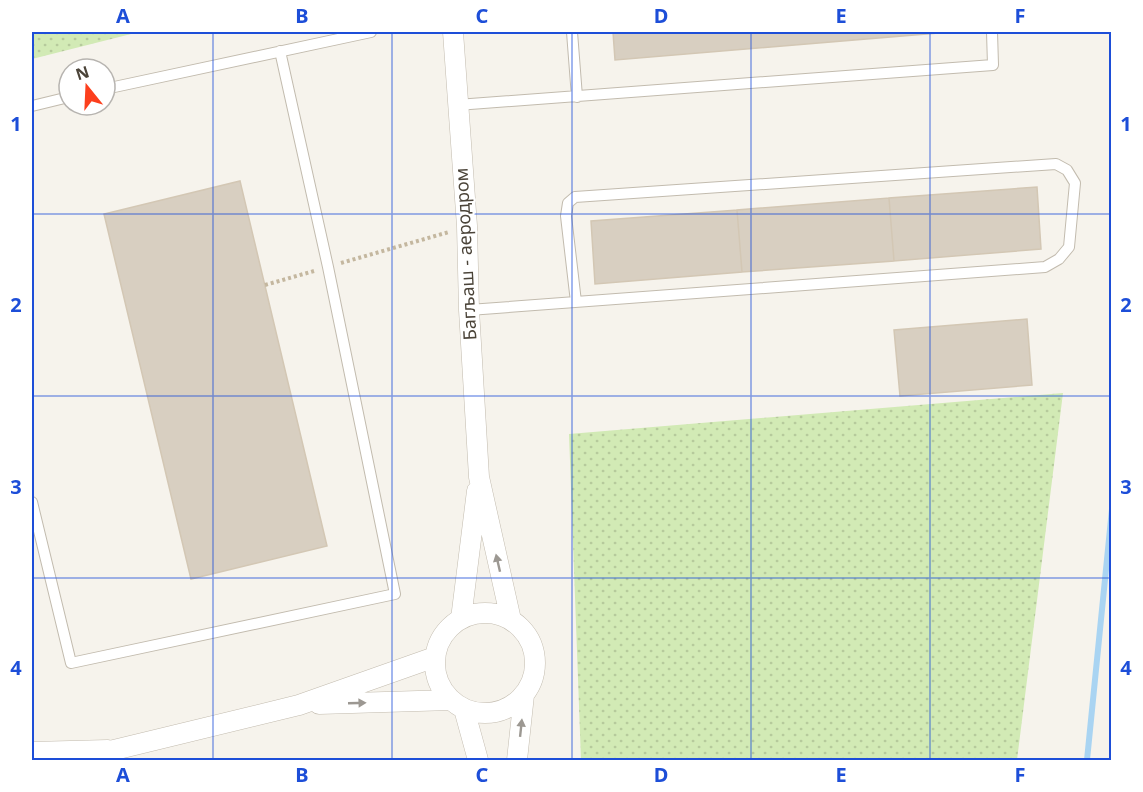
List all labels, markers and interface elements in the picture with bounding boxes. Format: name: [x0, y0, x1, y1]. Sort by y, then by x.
text: A: [116, 2, 130, 29]
text: B: [295, 2, 309, 29]
text: C: [476, 2, 489, 29]
text: D: [654, 2, 668, 29]
text: E: [835, 2, 847, 29]
text: F: [1015, 2, 1025, 29]
north arrow: [57, 57, 117, 117]
text: N: [73, 60, 92, 85]
text: 1: [10, 110, 22, 137]
text: 1: [1120, 110, 1132, 137]
street label: Багљаш - аеродром: [448, 167, 482, 341]
text: 2: [10, 291, 22, 318]
text: 2: [1120, 291, 1132, 318]
text: 3: [10, 473, 22, 500]
text: 3: [1120, 473, 1132, 500]
one-way arrow: [493, 553, 502, 572]
text: 4: [10, 654, 22, 681]
text: 4: [1120, 654, 1132, 681]
one-way arrow: [348, 698, 367, 708]
one-way arrow: [516, 718, 525, 737]
text: A: [116, 761, 130, 788]
text: B: [295, 761, 309, 788]
text: C: [476, 761, 489, 788]
text: D: [654, 761, 668, 788]
text: E: [835, 761, 847, 788]
text: F: [1015, 761, 1025, 788]

